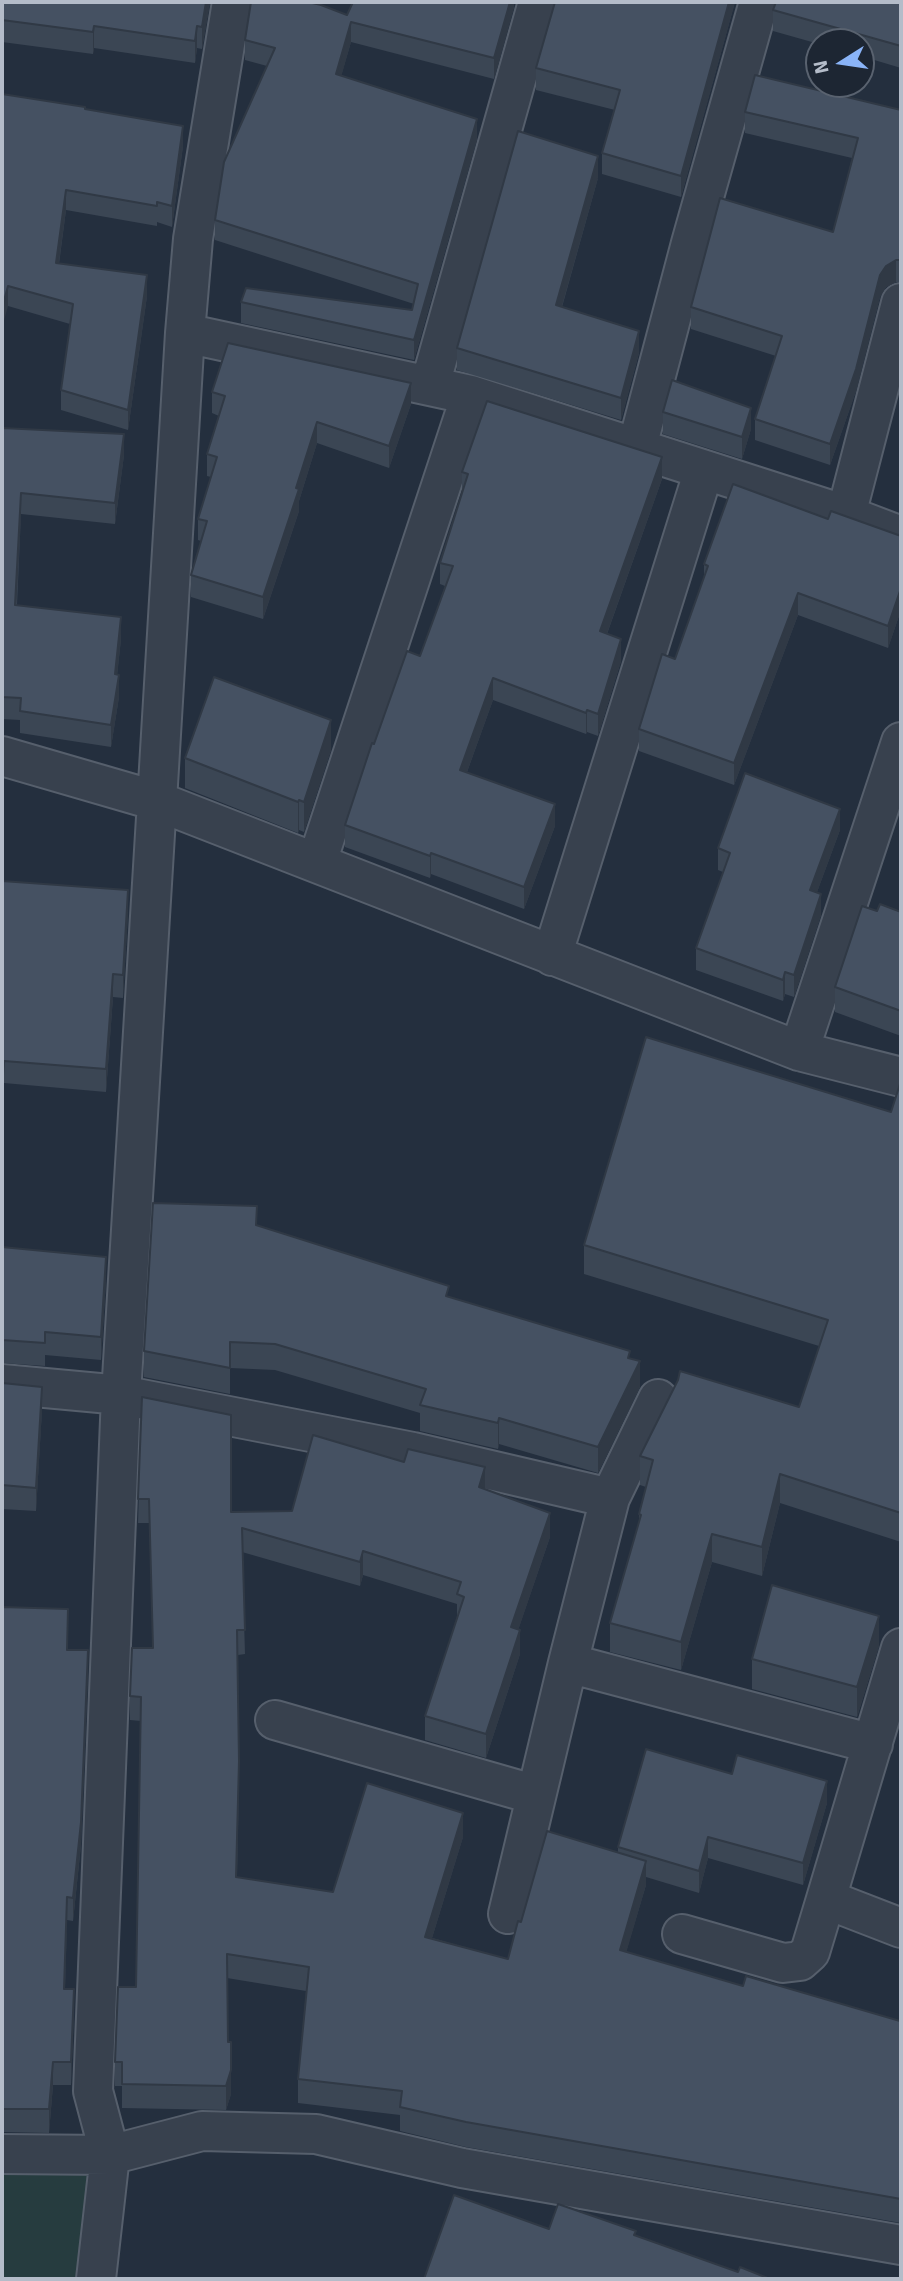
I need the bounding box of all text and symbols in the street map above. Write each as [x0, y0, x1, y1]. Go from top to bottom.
north arrow [805, 28, 875, 98]
text: N [808, 58, 835, 76]

